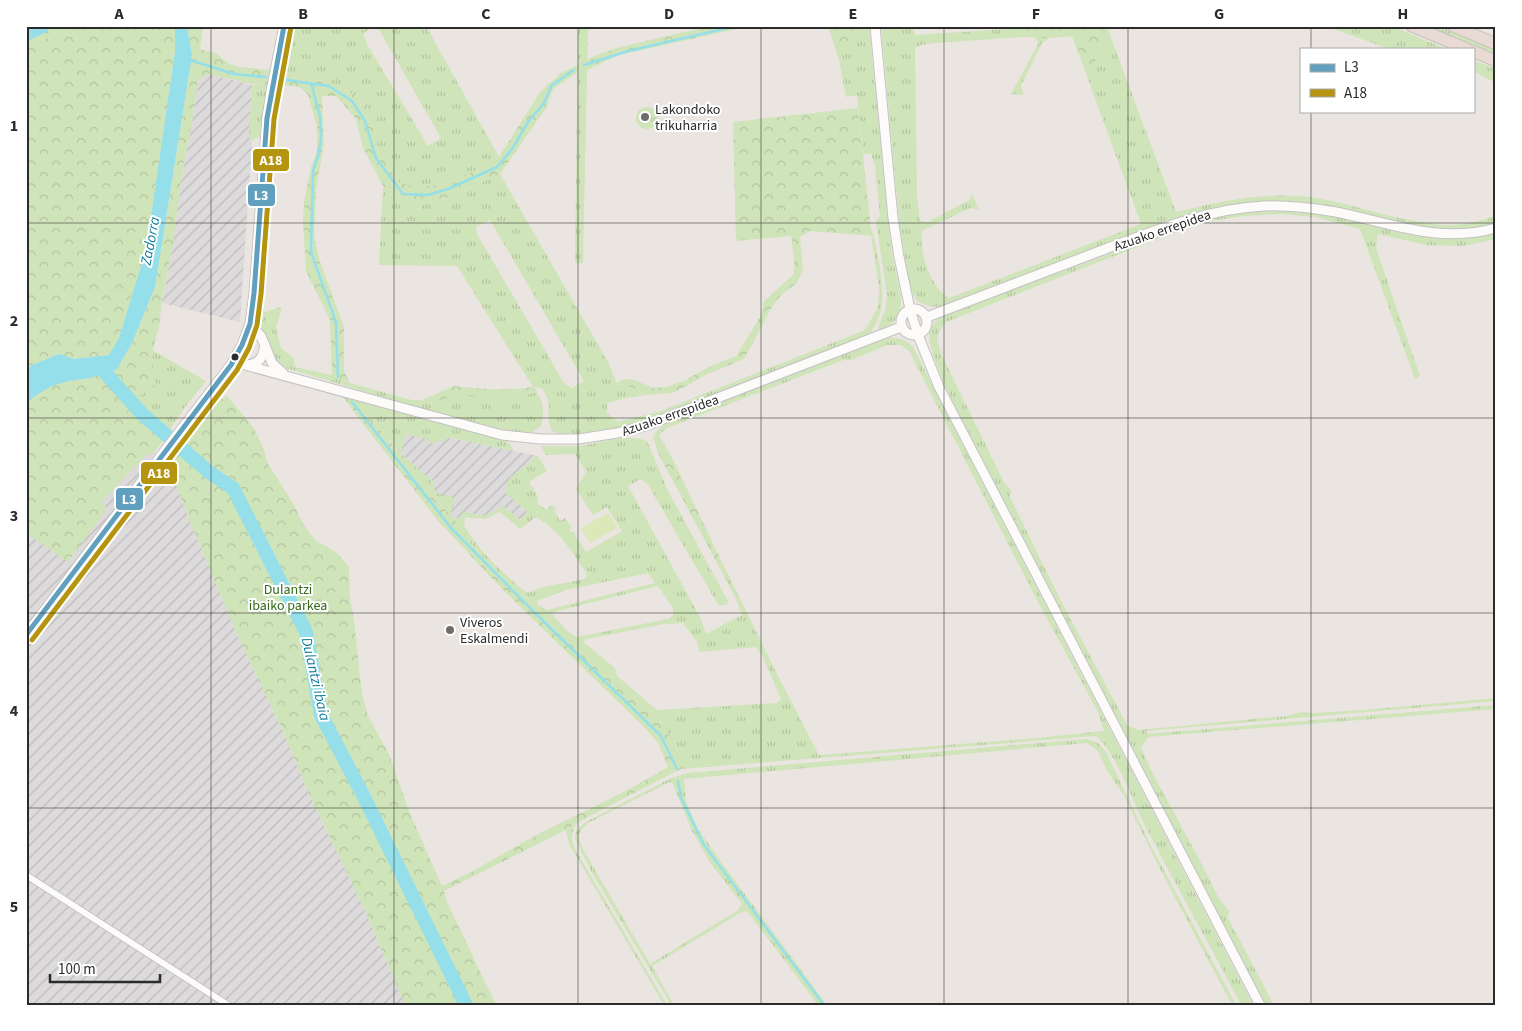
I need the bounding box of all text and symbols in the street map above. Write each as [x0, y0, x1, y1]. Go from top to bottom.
text: A [113, 3, 124, 25]
text: B [298, 3, 308, 25]
text: C [481, 3, 491, 25]
text: D [664, 3, 674, 25]
text: E [849, 3, 857, 25]
text: F [1032, 3, 1040, 25]
text: G [1214, 3, 1224, 25]
text: H [1398, 3, 1408, 25]
legend [1300, 48, 1474, 112]
text: L3 [1344, 57, 1359, 78]
text: A18 [1344, 83, 1367, 104]
place label: Lakondoko trikuharria [655, 100, 720, 136]
marker: Lakondoko trikuharria [639, 111, 651, 123]
text: 1 [10, 115, 18, 137]
line badge: A18 [252, 148, 290, 172]
text: A18 [259, 151, 282, 171]
line badge: L3 [247, 183, 276, 207]
text: L3 [254, 186, 268, 206]
street label: Azuako errepidea [1111, 205, 1214, 257]
water label: Zadorra [135, 215, 165, 268]
text: 2 [10, 310, 18, 332]
unlabelled marker [230, 352, 240, 362]
street label: Azuako errepidea [619, 390, 722, 442]
line badge: A18 [140, 461, 178, 485]
text: A18 [147, 464, 170, 484]
line badge: L3 [115, 487, 144, 511]
text: L3 [122, 490, 136, 510]
text: 3 [10, 505, 18, 527]
park label: Dulantzi ibaiko parkea [249, 580, 327, 616]
place label: Viveros Eskalmendi [460, 613, 528, 649]
marker: Viveros Eskalmendi [444, 624, 456, 636]
water label: Dulantzi ibaia [296, 635, 335, 723]
text: 4 [10, 700, 19, 722]
text: 5 [10, 896, 18, 918]
scale bar [50, 951, 160, 983]
text: 100 m [58, 959, 96, 980]

